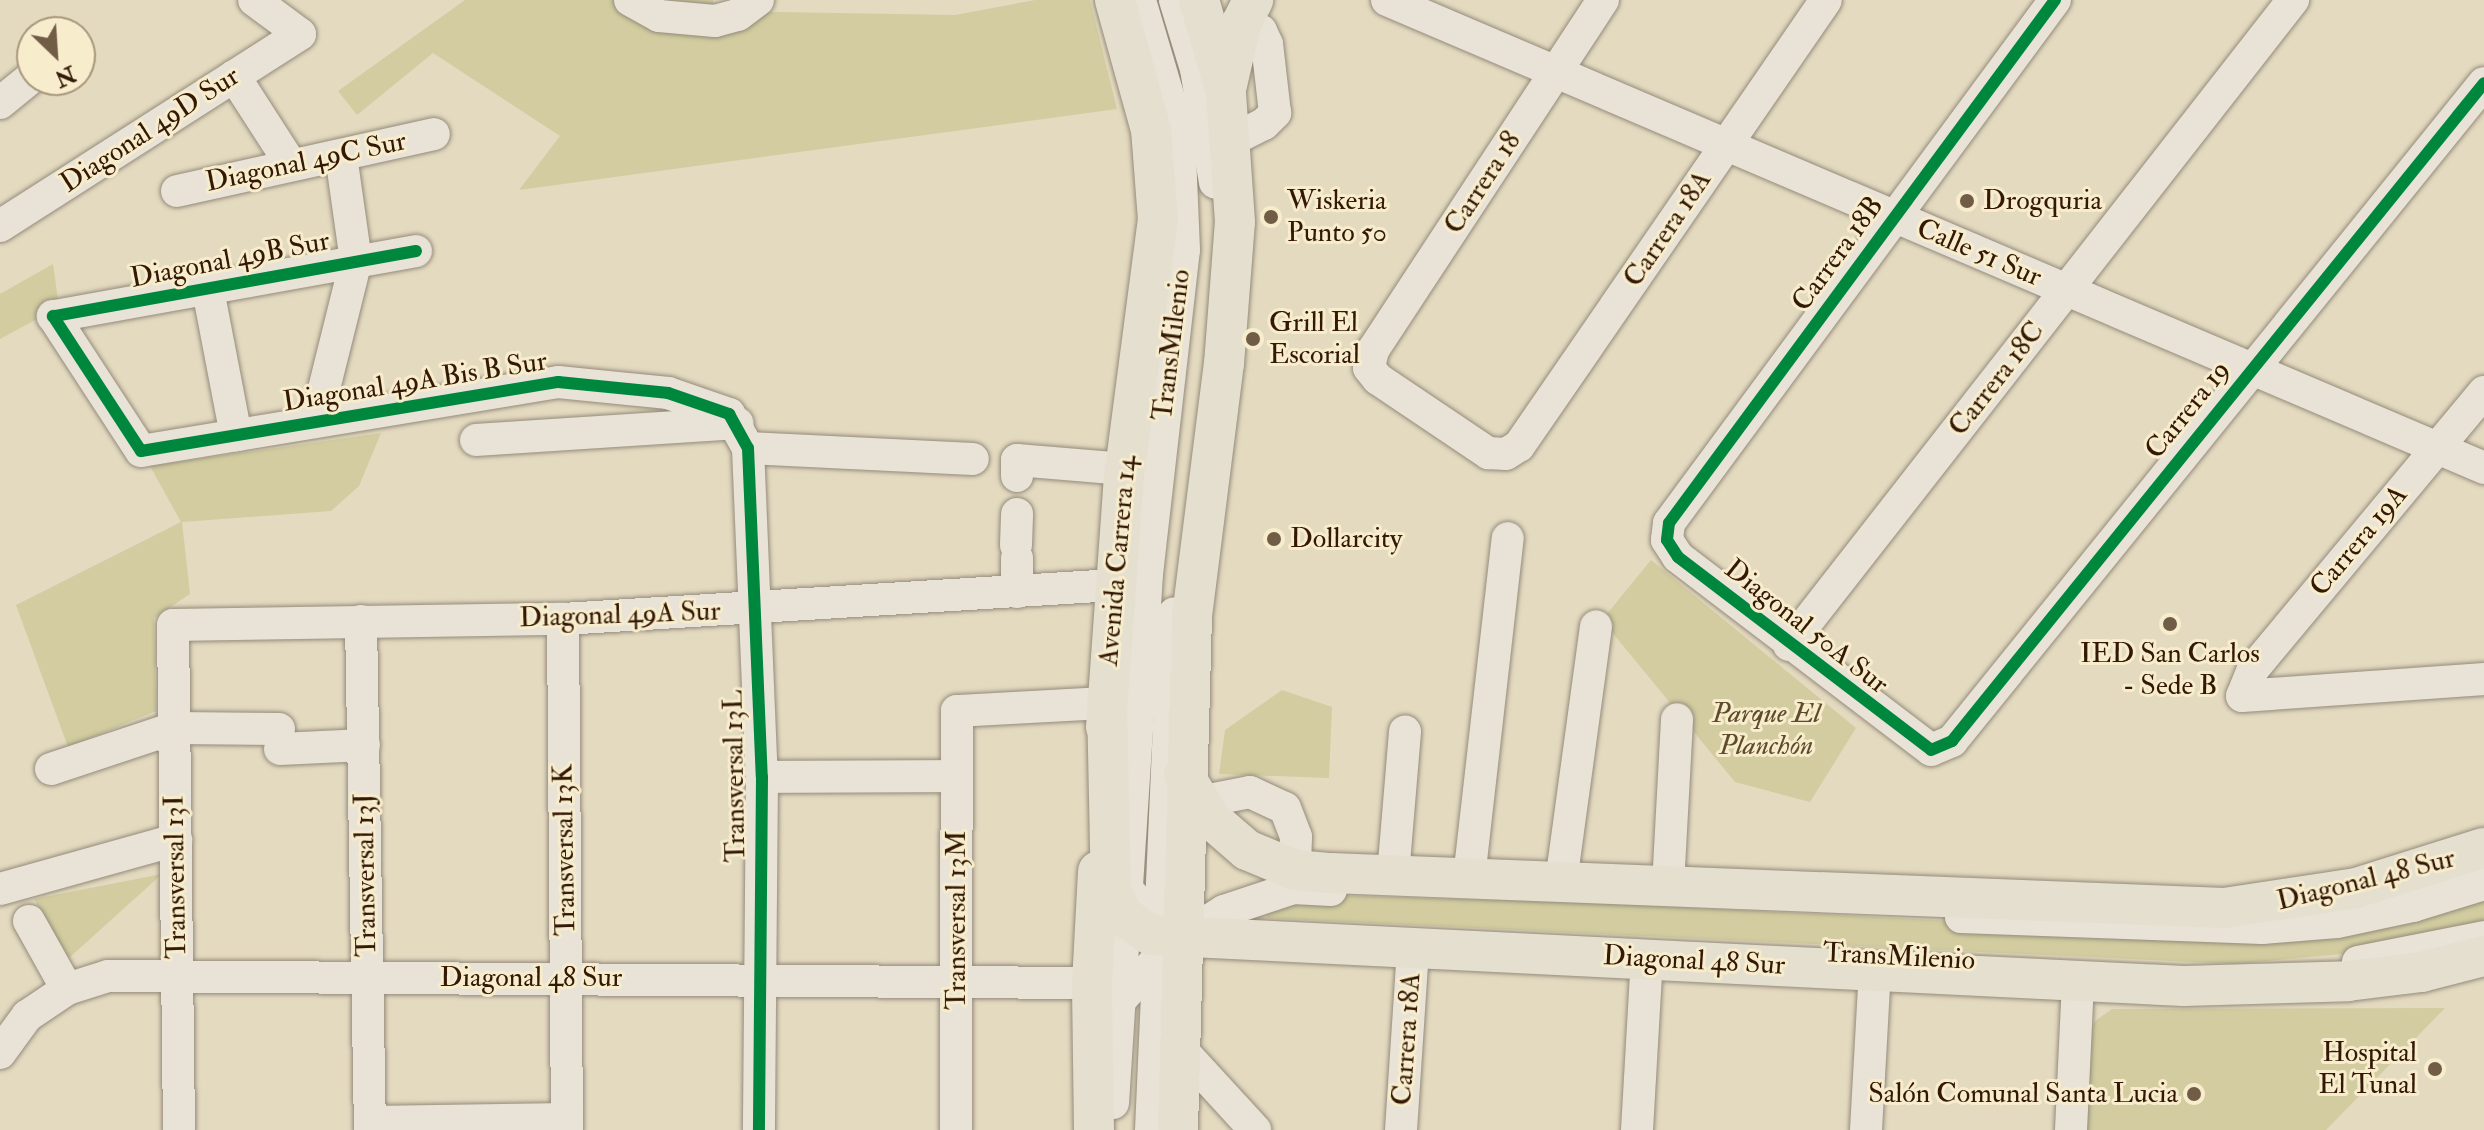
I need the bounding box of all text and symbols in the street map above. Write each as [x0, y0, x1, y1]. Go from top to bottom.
north arrow [16, 16, 96, 96]
text: N [50, 59, 80, 93]
street label: Diagonal 49D Sur [54, 60, 246, 200]
street label: Diagonal 49C Sur [203, 124, 409, 200]
street label: Carrera 18 [1437, 125, 1529, 241]
street label: Carrera 18A [1617, 164, 1719, 294]
place label: Wiskeria Punto 50 [1287, 184, 1387, 250]
place label: Drogquria [1983, 184, 2102, 218]
street label: Carrera 18B [1785, 190, 1891, 318]
marker: Drogquria [1958, 192, 1976, 210]
marker: Wiskeria Punto 50 [1262, 208, 1280, 226]
street label: Calle 51 Sur [1912, 212, 2046, 294]
street label: Diagonal 49B Sur [128, 224, 332, 296]
street label: TransMilenio [1146, 267, 1198, 423]
place label: Grill El Escorial [1269, 306, 1360, 372]
street label: Carrera 18C [1942, 315, 2052, 443]
marker: Grill El Escorial [1244, 330, 1262, 348]
street label: Diagonal 49A Bis B Sur [281, 345, 549, 419]
street label: Carrera 19 [2138, 354, 2238, 466]
street label: Avenida Carrera 14 [1092, 454, 1144, 668]
street label: Carrera 19A [2303, 479, 2415, 603]
place label: Dollarcity [1290, 522, 1402, 556]
marker: Dollarcity [1265, 530, 1283, 548]
street label: Diagonal 50A Sur [1717, 553, 1895, 701]
street label: Diagonal 49A Sur [519, 595, 721, 635]
marker: IED San Carlos - Sede B [2161, 615, 2179, 633]
place label: IED San Carlos - Sede B [2080, 637, 2260, 703]
street label: Transversal 13L [717, 689, 753, 863]
park label: Parque El Planchón [1712, 697, 1820, 763]
street label: Transversal 13K [547, 764, 583, 936]
street label: Transversal 13J [348, 793, 384, 957]
street label: Transversal 13I [158, 795, 194, 959]
street label: Transversal 13M [940, 830, 974, 1010]
street label: Diagonal 48 Sur [2273, 842, 2459, 918]
street label: TransMilenio [1822, 936, 1976, 978]
street label: Diagonal 48 Sur [1602, 939, 1786, 983]
street label: Diagonal 48 Sur [440, 961, 622, 995]
street label: Carrera 18A [1386, 971, 1428, 1107]
place label: Hospital El Tunal [2318, 1036, 2417, 1102]
marker: Hospital El Tunal [2424, 1058, 2446, 1080]
place label: Salón Comunal Santa Lucia [1868, 1077, 2178, 1111]
marker: Salón Comunal Santa Lucia [2185, 1085, 2203, 1103]

